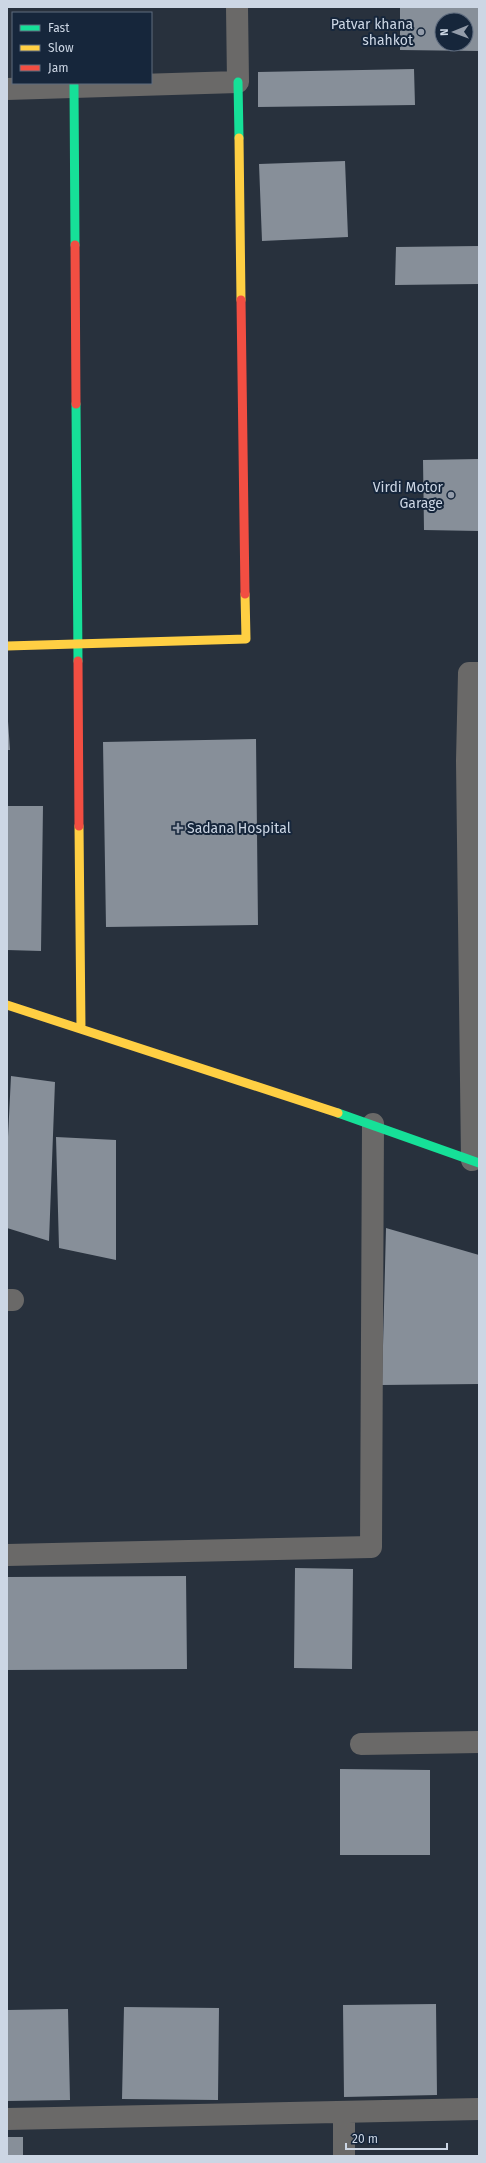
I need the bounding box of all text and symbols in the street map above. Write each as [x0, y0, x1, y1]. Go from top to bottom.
legend [12, 12, 152, 84]
north arrow [434, 12, 474, 52]
place label: Patvar khana shahkot [331, 16, 414, 49]
text: Fast [48, 21, 70, 35]
marker: Patvar khana shahkot [416, 27, 426, 37]
text: N [438, 28, 451, 36]
text: Slow [48, 41, 74, 55]
text: Jam [48, 61, 68, 75]
place label: Virdi Motor Garage [373, 479, 444, 512]
marker: Virdi Motor Garage [446, 490, 456, 500]
place label: Sadana Hospital [187, 820, 291, 837]
marker: Sadana Hospital [172, 822, 184, 834]
scale bar [346, 2125, 447, 2151]
text: 20 m [352, 2132, 378, 2146]

